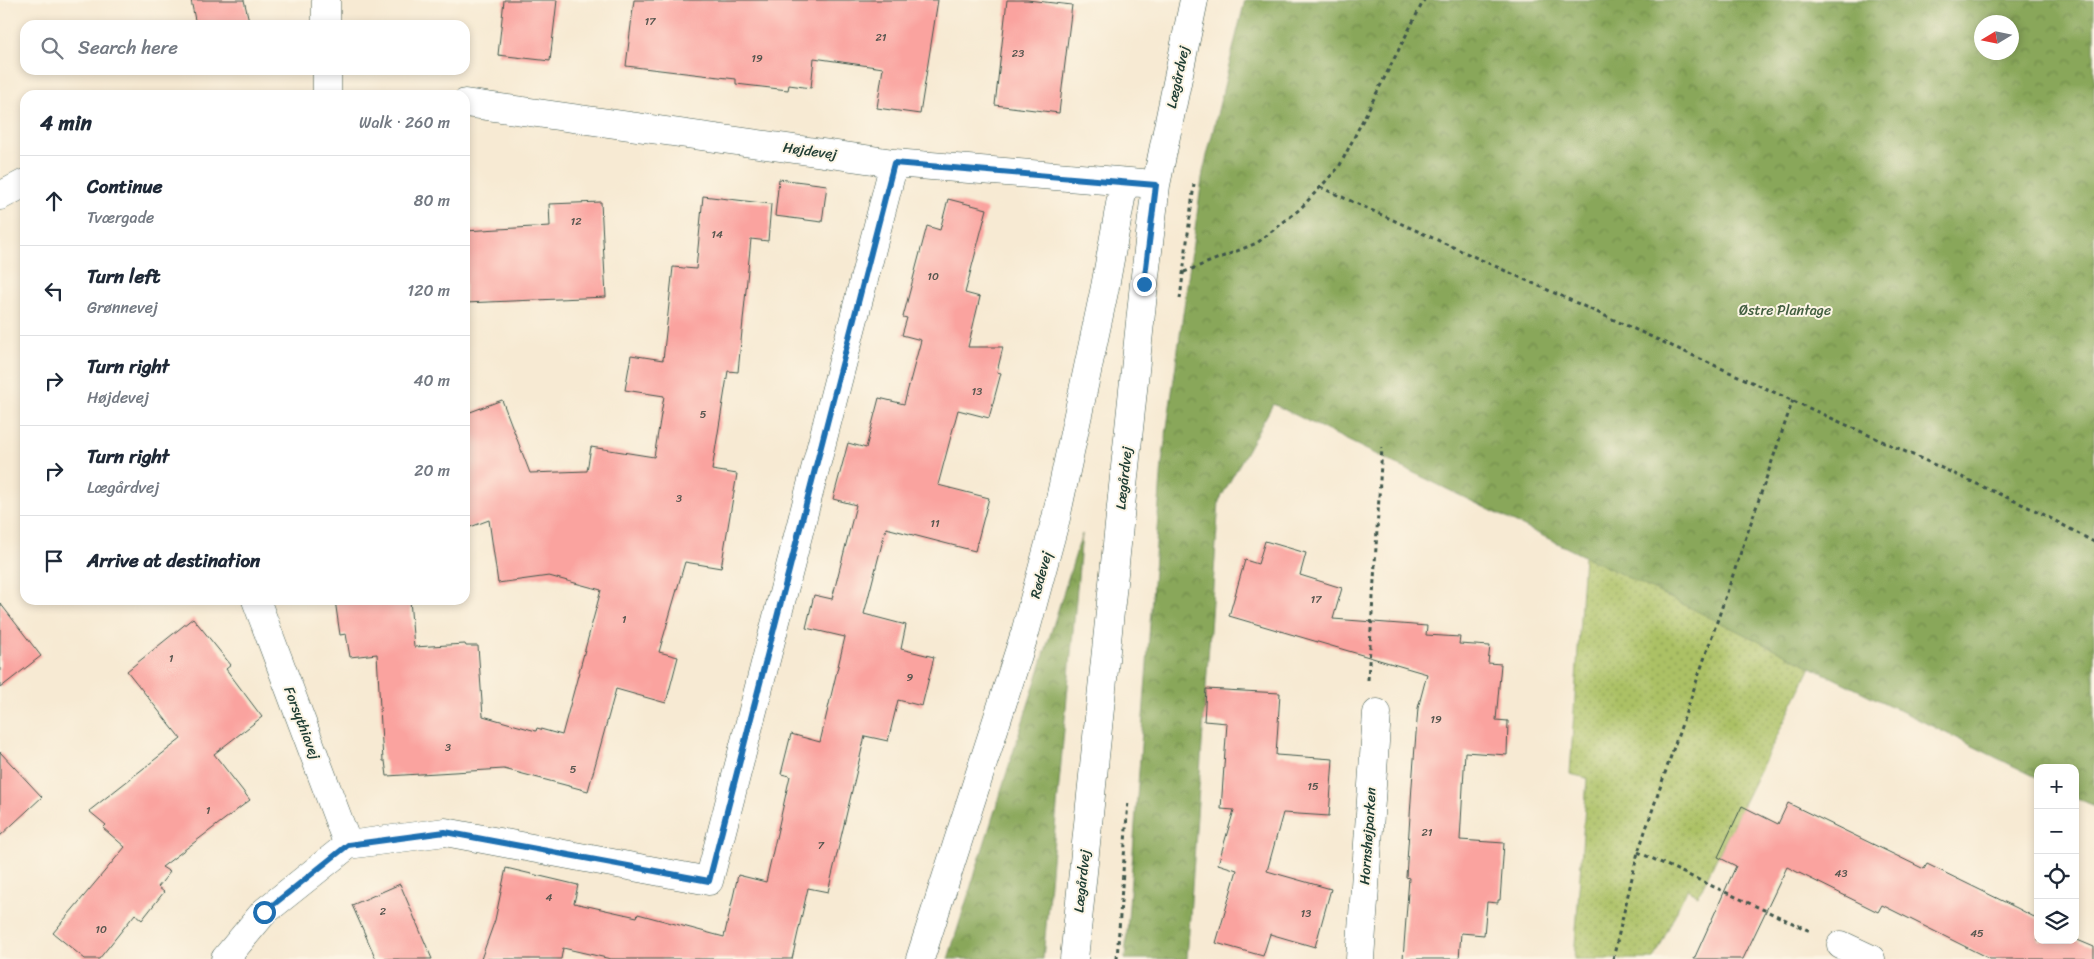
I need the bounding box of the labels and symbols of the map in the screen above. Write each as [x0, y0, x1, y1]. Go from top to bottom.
house number: 17 [645, 12, 656, 31]
north arrow [1974, 15, 2019, 60]
house number: 21 [875, 28, 887, 47]
street label: Lægårdvej [1159, 43, 1197, 111]
house number: 23 [1012, 44, 1024, 63]
house number: 19 [751, 49, 763, 68]
street label: Højdevej [781, 135, 839, 167]
house number: 12 [570, 212, 582, 231]
house number: 14 [711, 225, 723, 244]
house number: 10 [927, 267, 939, 286]
route end [1133, 273, 1156, 296]
park label: Østre Plantage [1739, 298, 1831, 323]
house number: 13 [972, 382, 982, 401]
house number: 5 [700, 405, 707, 424]
street label: Lægårdvej [1108, 445, 1140, 511]
house number: 3 [676, 489, 682, 508]
house number: 11 [930, 514, 940, 533]
street label: Rødevej [1023, 548, 1060, 601]
house number: 17 [1311, 590, 1322, 609]
house number: 1 [622, 610, 627, 629]
house number: 1 [169, 649, 174, 668]
house number: 9 [907, 668, 914, 687]
street label: Forsythiavej [277, 683, 328, 764]
house number: 19 [1430, 710, 1442, 729]
house number: 3 [445, 738, 451, 757]
house number: 5 [570, 760, 577, 779]
house number: 15 [1307, 777, 1319, 796]
street label: Hornshøjparken [1352, 786, 1384, 885]
house number: 1 [206, 801, 211, 820]
house number: 21 [1421, 823, 1433, 842]
house number: 7 [818, 836, 825, 855]
street label: Lægårdvej [1066, 848, 1098, 914]
house number: 43 [1835, 864, 1847, 883]
house number: 4 [546, 888, 553, 907]
route start [253, 901, 276, 924]
house number: 2 [380, 902, 387, 921]
house number: 13 [1301, 904, 1311, 923]
house number: 10 [95, 920, 107, 939]
house number: 45 [1970, 924, 1984, 943]

